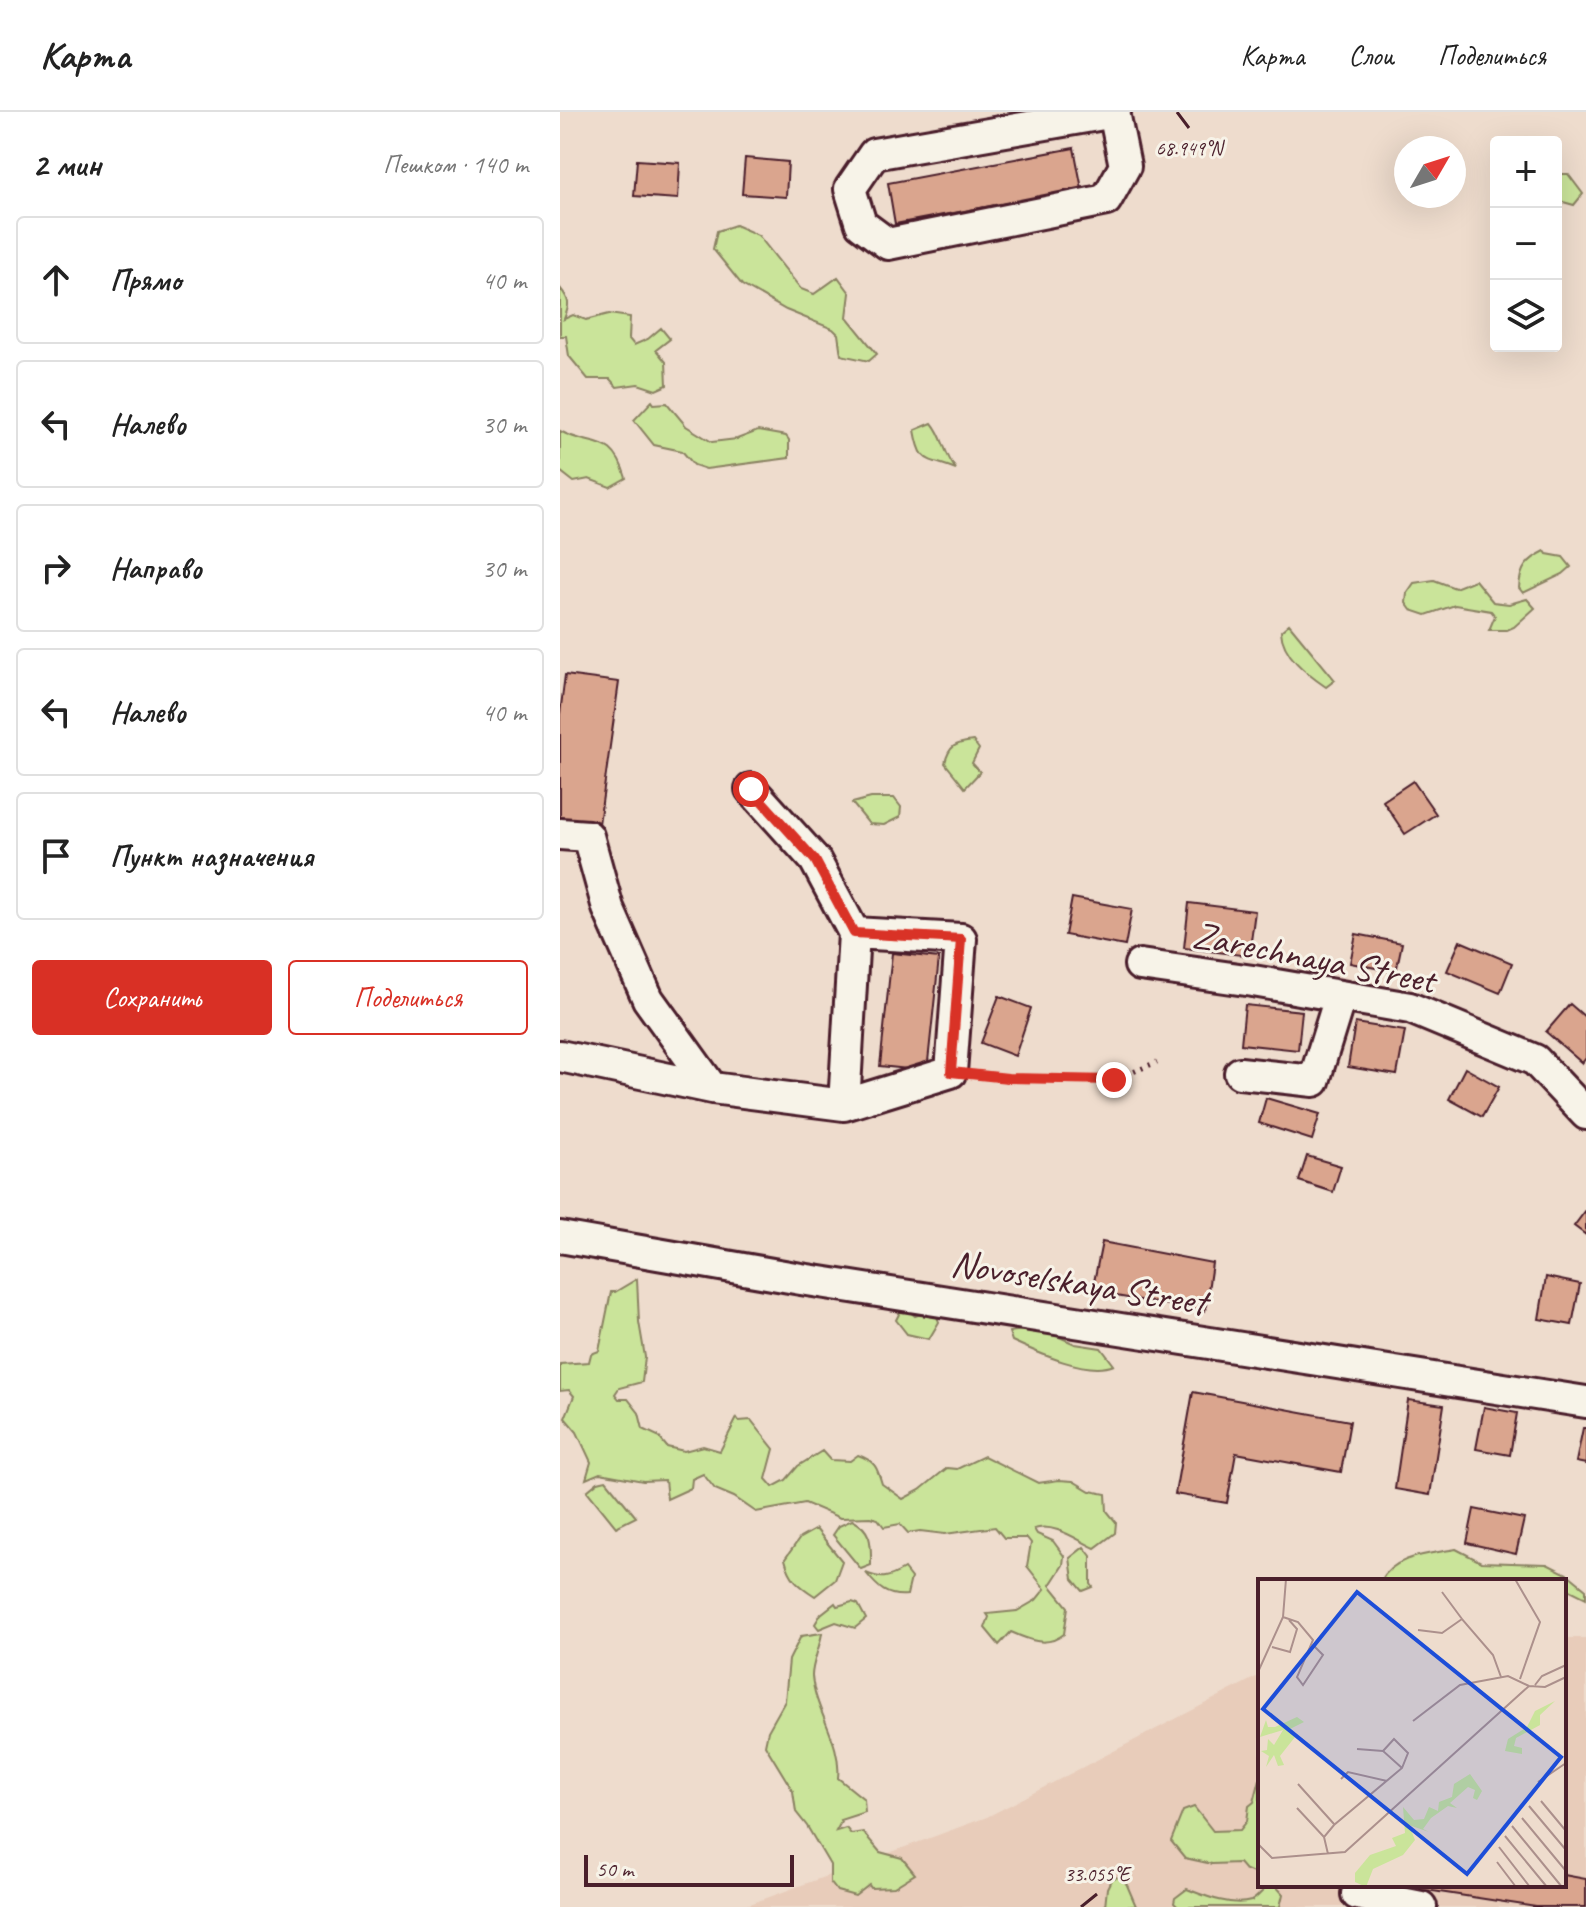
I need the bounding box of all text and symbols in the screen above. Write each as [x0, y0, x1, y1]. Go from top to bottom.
text: Карта [40, 32, 130, 79]
text: Карта [1241, 38, 1305, 73]
text: Слои [1349, 38, 1394, 73]
text: Поделиться [1438, 38, 1546, 73]
text: 68.949°N [1156, 136, 1225, 161]
north arrow [1394, 136, 1466, 208]
map controls [1490, 136, 1562, 352]
button: + [1490, 136, 1562, 208]
text: 2 мин [32, 143, 101, 186]
text: Пешком · 140 m [383, 148, 528, 181]
button: − [1490, 208, 1562, 280]
icon: ahead [34, 258, 78, 302]
text: Прямо [110, 261, 181, 299]
text: 40 m [482, 264, 526, 297]
button: layers [1490, 280, 1562, 352]
icon: left [34, 402, 78, 446]
text: Налево [110, 405, 186, 443]
text: 30 m [482, 408, 526, 441]
icon: right [34, 546, 78, 590]
text: Направо [110, 549, 202, 587]
text: 30 m [482, 552, 526, 585]
icon: left [34, 690, 78, 734]
text: Налево [110, 693, 186, 731]
text: 40 m [482, 696, 526, 729]
route start [733, 771, 769, 807]
icon: arrive [34, 834, 78, 878]
text: Пункт назначения [110, 837, 313, 875]
street label: Zarechnaya Street [1189, 911, 1442, 1005]
button: Сохранить [32, 960, 272, 1035]
button: Поделиться [288, 960, 528, 1035]
route end [1096, 1062, 1132, 1098]
street label: Novoselskaya Street [948, 1239, 1215, 1327]
inset map [1258, 1579, 1566, 1887]
scale bar [584, 1851, 794, 1887]
text: 50 m [596, 1855, 633, 1883]
text: 33.055°E [1064, 1862, 1132, 1887]

